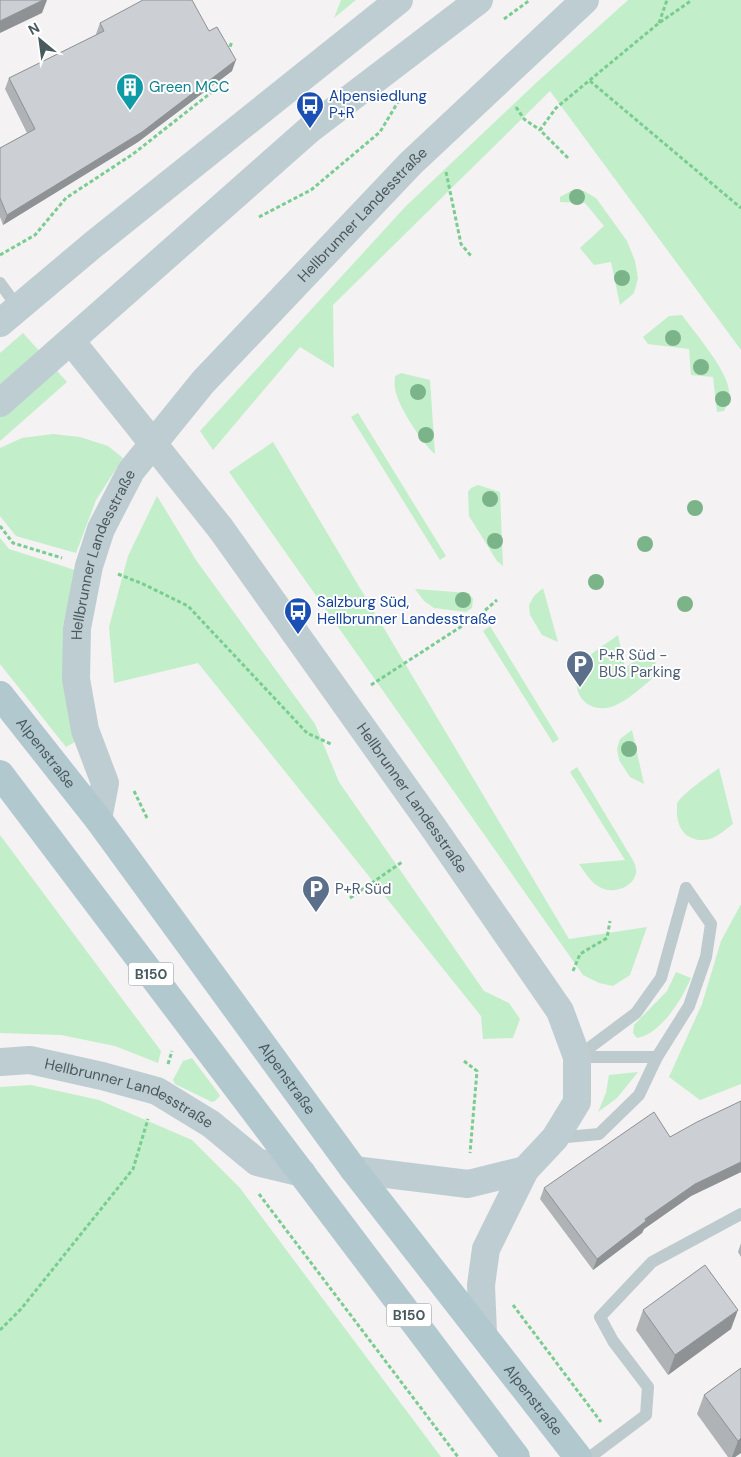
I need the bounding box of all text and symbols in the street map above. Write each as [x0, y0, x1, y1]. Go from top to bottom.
north arrow [15, 15, 65, 65]
text: N [25, 18, 43, 39]
building icon: Green MCC [115, 72, 145, 111]
place label: Green MCC [149, 77, 230, 97]
place label: Alpensiedlung P+R [329, 86, 427, 123]
bus stop icon: Alpensiedlung P+R [295, 90, 325, 129]
street label: Hellbrunner Landesstraße [293, 143, 432, 286]
street label: Hellbrunner Landesstraße [67, 466, 140, 640]
place label: Salzburg Süd, Hellbrunner Landesstraße [317, 592, 496, 629]
bus stop icon: Salzburg Süd, Hellbrunner Landesstraße [283, 596, 313, 635]
place label: P+R Süd - BUS Parking [599, 645, 681, 682]
parking icon: P+R Süd - BUS Parking [565, 649, 595, 688]
street label: Alpenstraße [12, 714, 80, 793]
street label: Hellbrunner Landesstraße [352, 719, 472, 877]
parking icon: P+R Süd [301, 874, 331, 913]
place label: P+R Süd [335, 879, 391, 899]
road number: B150 [128, 962, 174, 986]
street label: Alpenstraße [254, 1038, 320, 1119]
street label: Hellbrunner Landesstraße [43, 1054, 217, 1133]
road number: B150 [386, 1304, 432, 1326]
street label: Alpenstraße [499, 1360, 567, 1439]

